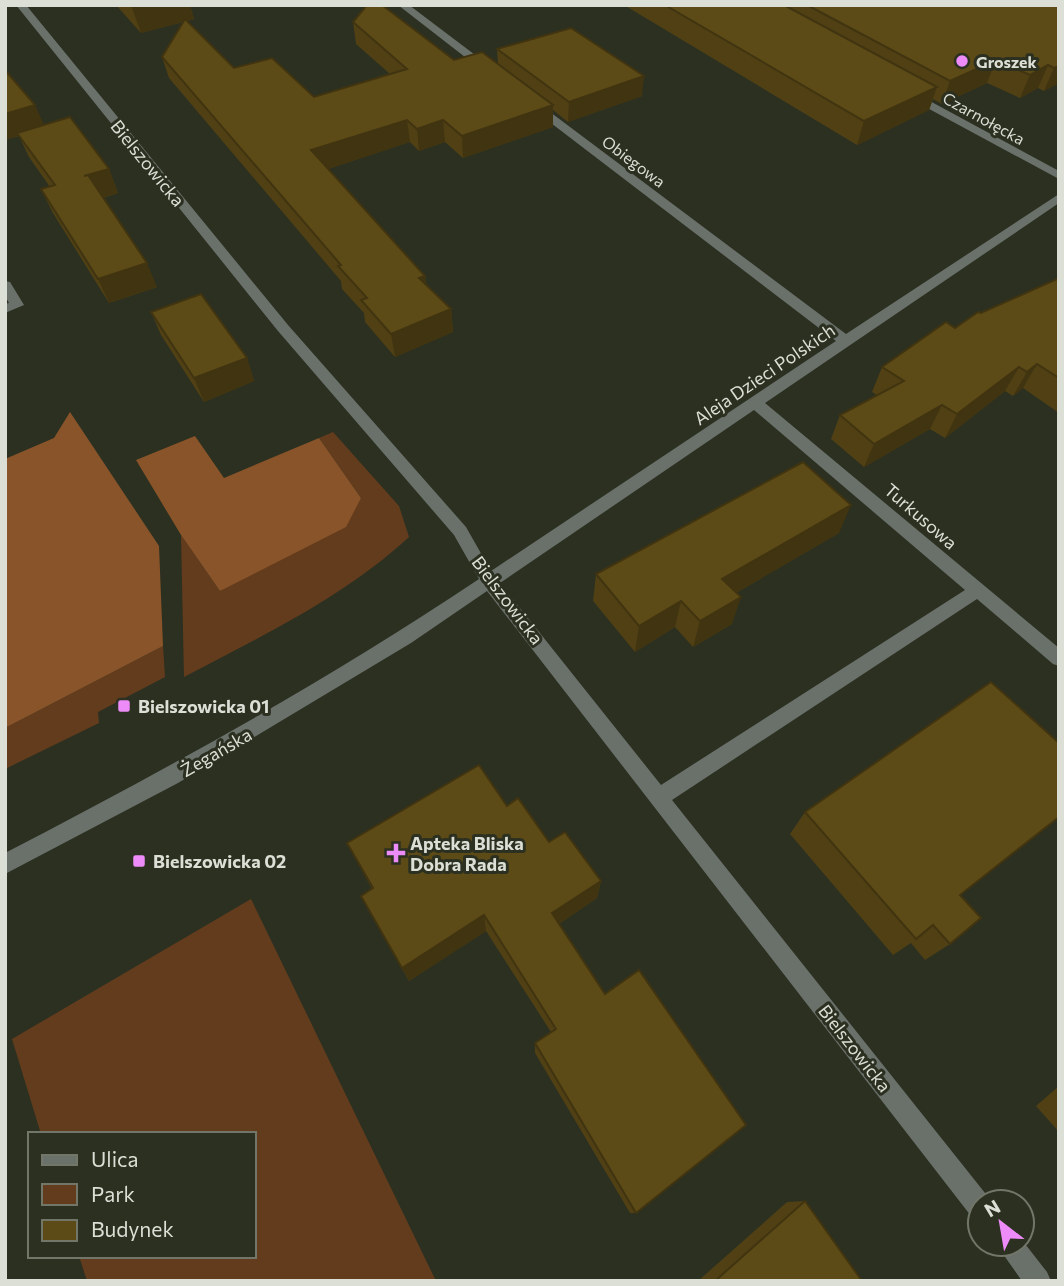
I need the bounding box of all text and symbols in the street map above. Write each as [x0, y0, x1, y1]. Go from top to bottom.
place label: Groszek [976, 52, 1038, 71]
marker: Groszek [954, 53, 970, 69]
street label: Czarnołęcka [940, 88, 1028, 148]
street label: Bielszowicka [106, 115, 190, 211]
street label: Obiegowa [599, 131, 669, 191]
street label: Aleja Dzieci Polskich [689, 319, 839, 429]
street label: Turkusowa [880, 478, 962, 554]
street label: Bielszowicka [468, 551, 548, 649]
place label: Bielszowicka 01 [138, 695, 269, 717]
marker: Bielszowicka 01 [116, 698, 132, 714]
street label: Żegańska [177, 723, 255, 781]
place label: Apteka Bliska Dobra Rada [410, 832, 524, 875]
marker: Apteka Bliska Dobra Rada [388, 845, 404, 861]
place label: Bielszowicka 02 [153, 850, 286, 872]
marker: Bielszowicka 02 [131, 853, 147, 869]
street label: Bielszowicka [814, 1000, 896, 1096]
legend [28, 1132, 256, 1258]
text: Ulica [91, 1146, 138, 1171]
text: Park [91, 1181, 135, 1206]
north arrow [966, 1188, 1036, 1258]
text: N [980, 1194, 1004, 1222]
text: Budynek [91, 1216, 174, 1241]

